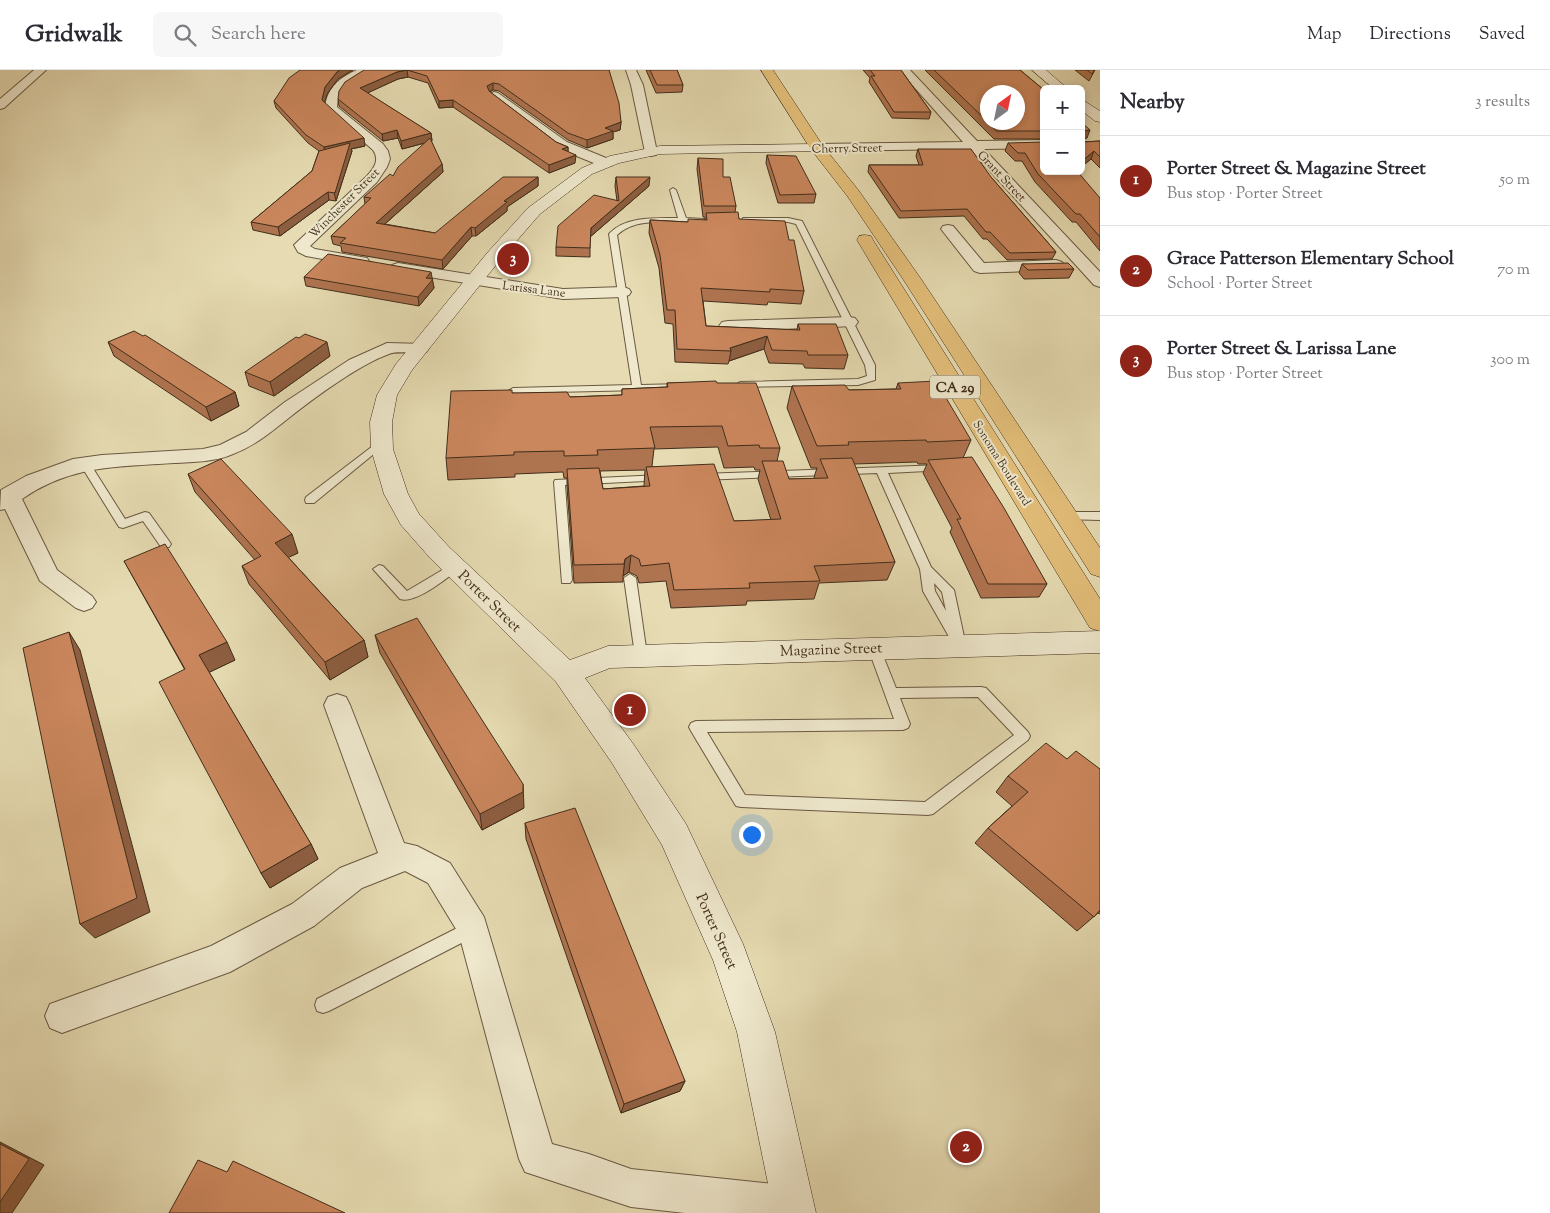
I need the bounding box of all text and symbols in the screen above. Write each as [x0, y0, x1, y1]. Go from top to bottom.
search box [153, 12, 503, 57]
text: Gridwalk [25, 18, 123, 52]
icon: search [171, 21, 199, 49]
text: Search here [211, 21, 306, 48]
text: Map [1307, 22, 1342, 48]
text: Directions [1370, 22, 1451, 48]
text: Saved [1479, 22, 1525, 48]
north arrow [980, 85, 1025, 130]
map controls [1040, 85, 1085, 175]
button: + [1040, 85, 1085, 130]
text: Nearby [1120, 88, 1185, 118]
text: 3 results [1475, 91, 1530, 114]
button: − [1040, 130, 1085, 175]
street label: Cherry Street [812, 139, 883, 159]
street label: Grant Street [973, 147, 1030, 206]
text: Porter Street & Magazine Street [1167, 156, 1426, 183]
street label: Winchester Street [305, 164, 384, 243]
text: 1 [1133, 169, 1139, 192]
text: 50 m [1499, 169, 1530, 192]
text: Bus stop · Porter Street [1167, 183, 1323, 206]
pin: 3 [497, 240, 529, 278]
text: Grace Patterson Elementary School [1167, 246, 1454, 273]
text: 2 [1132, 259, 1140, 282]
text: 70 m [1497, 259, 1530, 282]
text: School · Porter Street [1167, 273, 1312, 296]
street label: Larissa Lane [501, 277, 567, 303]
text: Porter Street & Larissa Lane [1167, 336, 1396, 363]
text: 3 [1133, 349, 1139, 372]
text: 300 m [1490, 349, 1530, 372]
text: Bus stop · Porter Street [1167, 363, 1323, 386]
road number: CA 29 [930, 376, 980, 398]
street label: Sonoma Boulevard [968, 417, 1035, 510]
street label: Porter Street [452, 566, 526, 638]
street label: Magazine Street [780, 638, 883, 663]
pin: 1 [614, 691, 646, 729]
your location [739, 822, 765, 848]
street label: Porter Street [689, 890, 742, 973]
pin: 2 [950, 1128, 982, 1166]

